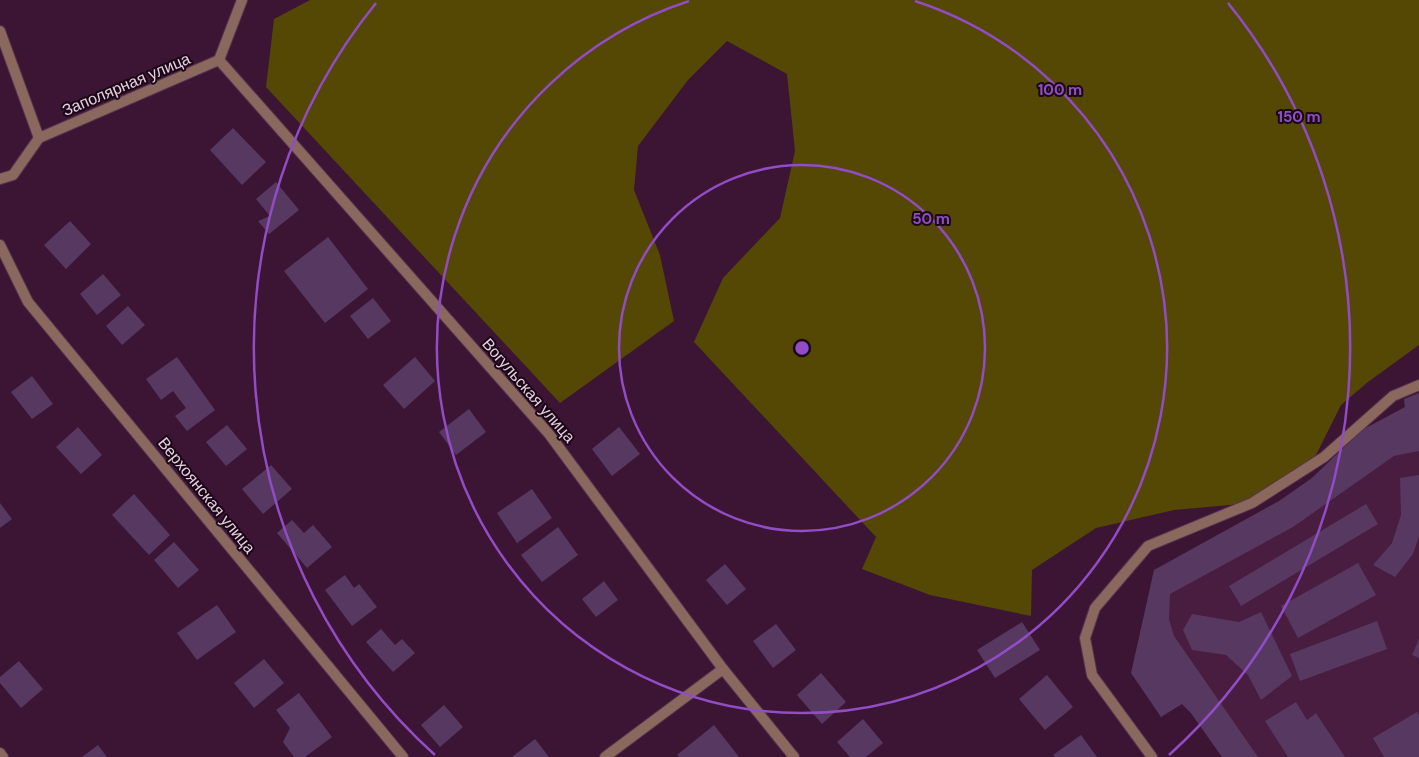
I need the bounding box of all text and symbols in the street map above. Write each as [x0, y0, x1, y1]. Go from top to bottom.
street label: Заполярная улица [59, 48, 194, 121]
text: 100 m [1038, 80, 1082, 100]
text: 150 m [1278, 107, 1321, 127]
text: 50 m [912, 209, 950, 229]
street label: Вогульская улица [477, 334, 580, 447]
centre of rings [793, 339, 811, 357]
street label: Верхоянская улица [153, 433, 260, 558]

